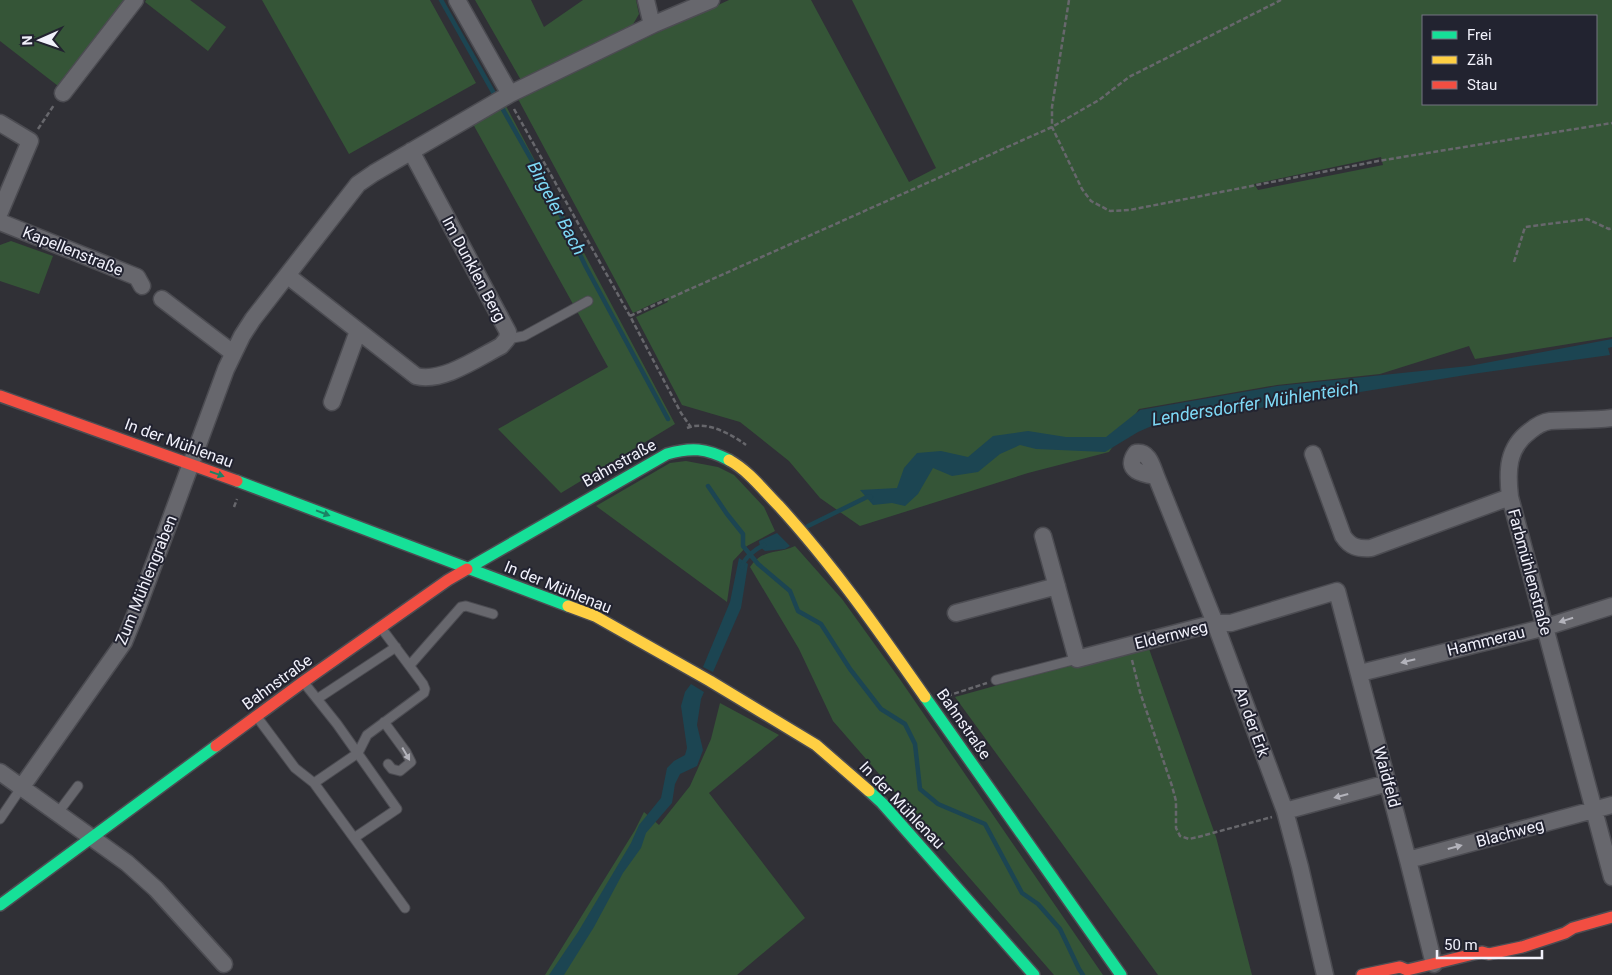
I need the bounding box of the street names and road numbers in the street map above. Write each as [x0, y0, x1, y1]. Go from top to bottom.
street label: Im Dunklen Berg [438, 213, 510, 325]
street label: Kapellenstraße [20, 222, 126, 280]
street label: In der Mühlenau [122, 415, 236, 471]
street label: Bahnstraße [579, 435, 659, 491]
street label: Farbmühlenstraße [1504, 507, 1556, 637]
street label: Zum Mühlengraben [111, 512, 181, 648]
street label: In der Mühlenau [501, 557, 615, 617]
street label: Eldernweg [1133, 617, 1209, 653]
street label: Hammerau [1445, 622, 1527, 660]
street label: Bahnstraße [238, 650, 316, 714]
street label: Bahnstraße [933, 685, 995, 763]
street label: An der Erk [1231, 685, 1274, 760]
street label: Waidfeld [1370, 744, 1404, 810]
street label: In der Mühlenau [855, 757, 949, 853]
street label: Blachweg [1474, 815, 1546, 851]

